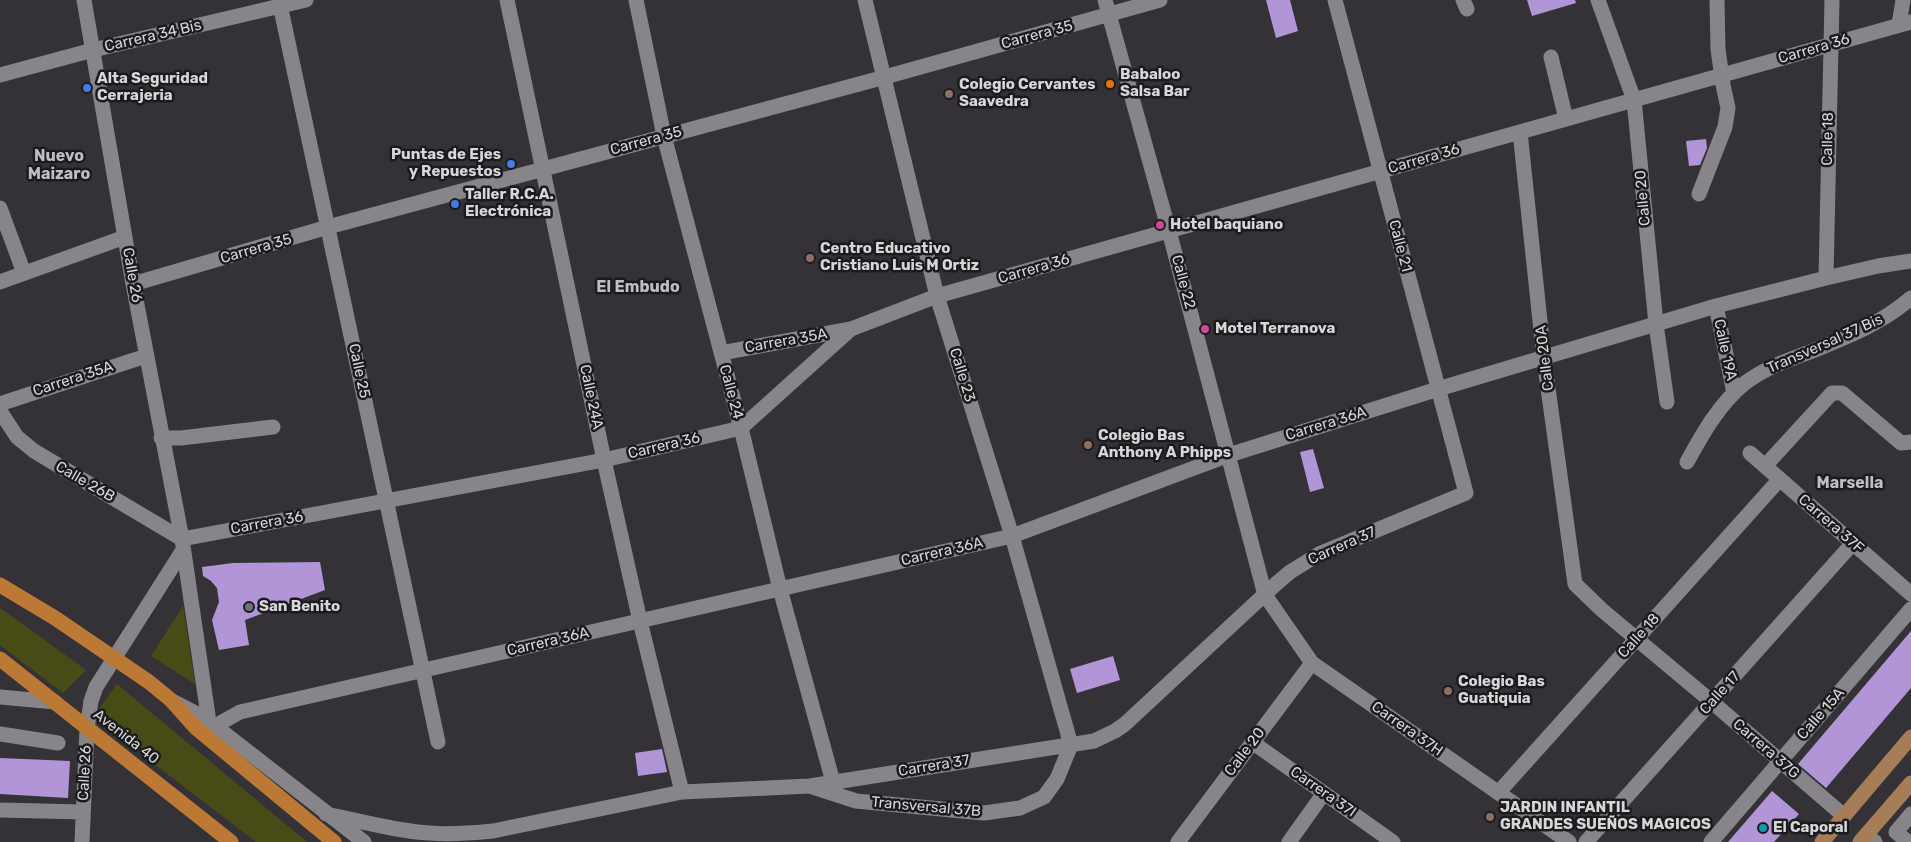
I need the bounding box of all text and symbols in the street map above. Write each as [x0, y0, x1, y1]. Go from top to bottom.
street label: Carrera 34 Bis [103, 16, 203, 56]
street label: Carrera 35 [999, 17, 1075, 53]
street label: Carrera 36 [1776, 30, 1852, 68]
place label: Babaloo Salsa Bar [1120, 66, 1190, 101]
place label: Alta Seguridad Cerrajeria [97, 70, 208, 105]
place label: Colegio Cervantes Saavedra [959, 76, 1096, 111]
marker: Babaloo Salsa Bar [1104, 78, 1116, 90]
marker: Alta Seguridad Cerrajeria [81, 82, 93, 94]
marker: Colegio Cervantes Saavedra [943, 88, 955, 100]
street label: Calle 18 [1819, 112, 1837, 166]
street label: Carrera 35 [608, 123, 684, 159]
street label: Carrera 36 [1386, 140, 1462, 178]
district label: Nuevo Maizaro [28, 146, 90, 184]
place label: Puntas de Ejes y Repuestos [391, 146, 501, 181]
marker: Puntas de Ejes y Repuestos [505, 158, 517, 170]
street label: Calle 20 [1632, 169, 1654, 227]
place label: Taller R.C.A. Electrónica [465, 186, 554, 221]
marker: Taller R.C.A. Electrónica [449, 198, 461, 210]
place label: Hotel baquiano [1170, 216, 1283, 234]
street label: Calle 21 [1384, 218, 1416, 274]
marker: Hotel baquiano [1154, 219, 1166, 231]
street label: Carrera 35 [218, 230, 294, 268]
place label: Centro Educativo Cristiano Luis M Ortiz [820, 240, 979, 275]
street label: Calle 26 [118, 246, 146, 304]
street label: Carrera 36 [996, 250, 1072, 288]
marker: Centro Educativo Cristiano Luis M Ortiz [804, 252, 816, 264]
street label: Calle 22 [1167, 253, 1199, 311]
district label: El Embudo [596, 277, 680, 297]
street label: Transversal 37 Bis [1764, 310, 1886, 378]
street label: Calle 19A [1710, 318, 1740, 382]
place label: Motel Terranova [1215, 320, 1335, 338]
marker: Motel Terranova [1199, 323, 1211, 335]
street label: Calle 20A [1532, 324, 1558, 392]
street label: Carrera 35A [743, 325, 829, 357]
street label: Calle 25 [344, 342, 374, 400]
street label: Calle 23 [945, 346, 979, 404]
street label: Carrera 35A [31, 358, 115, 400]
street label: Calle 24A [575, 363, 607, 431]
street label: Calle 24 [715, 363, 747, 421]
street label: Carrera 36A [1283, 403, 1369, 445]
place label: Colegio Bas Anthony A Phipps [1098, 427, 1231, 462]
street label: Carrera 36 [626, 429, 702, 463]
marker: Colegio Bas Anthony A Phipps [1082, 439, 1094, 451]
street label: Calle 26B [52, 458, 118, 506]
district label: Marsella [1817, 473, 1883, 493]
street label: Carrera 37F [1795, 491, 1867, 557]
street label: Carrera 36 [229, 508, 305, 538]
street label: Carrera 37 [1305, 523, 1379, 569]
street label: Carrera 36A [899, 534, 985, 570]
place label: San Benito [259, 598, 340, 616]
marker: San Benito [243, 601, 255, 613]
street label: Calle 18 [1614, 610, 1664, 662]
street label: Carrera 36A [505, 624, 591, 660]
street label: Calle 17 [1696, 668, 1744, 718]
place label: Colegio Bas Guatiquia [1458, 673, 1545, 708]
street label: Calle 15A [1794, 684, 1848, 744]
marker: Colegio Bas Guatiquia [1442, 685, 1454, 697]
street label: Carrera 37H [1368, 698, 1446, 760]
street label: Avenida 40 [90, 706, 162, 768]
street label: Carrera 37G [1729, 715, 1803, 783]
street label: Calle 20 [1221, 724, 1269, 780]
street label: Calle 26 [75, 745, 95, 801]
street label: Carrera 37 [897, 751, 971, 781]
street label: Carrera 37I [1287, 763, 1359, 821]
street label: Transversal 37B [870, 793, 982, 821]
place label: JARDIN INFANTIL GRANDES SUEÑOS MAGICOS [1500, 799, 1711, 834]
marker: JARDIN INFANTIL GRANDES SUEÑOS MAGICOS [1484, 811, 1496, 823]
place label: El Caporal [1773, 819, 1848, 837]
marker: El Caporal [1757, 822, 1769, 834]

